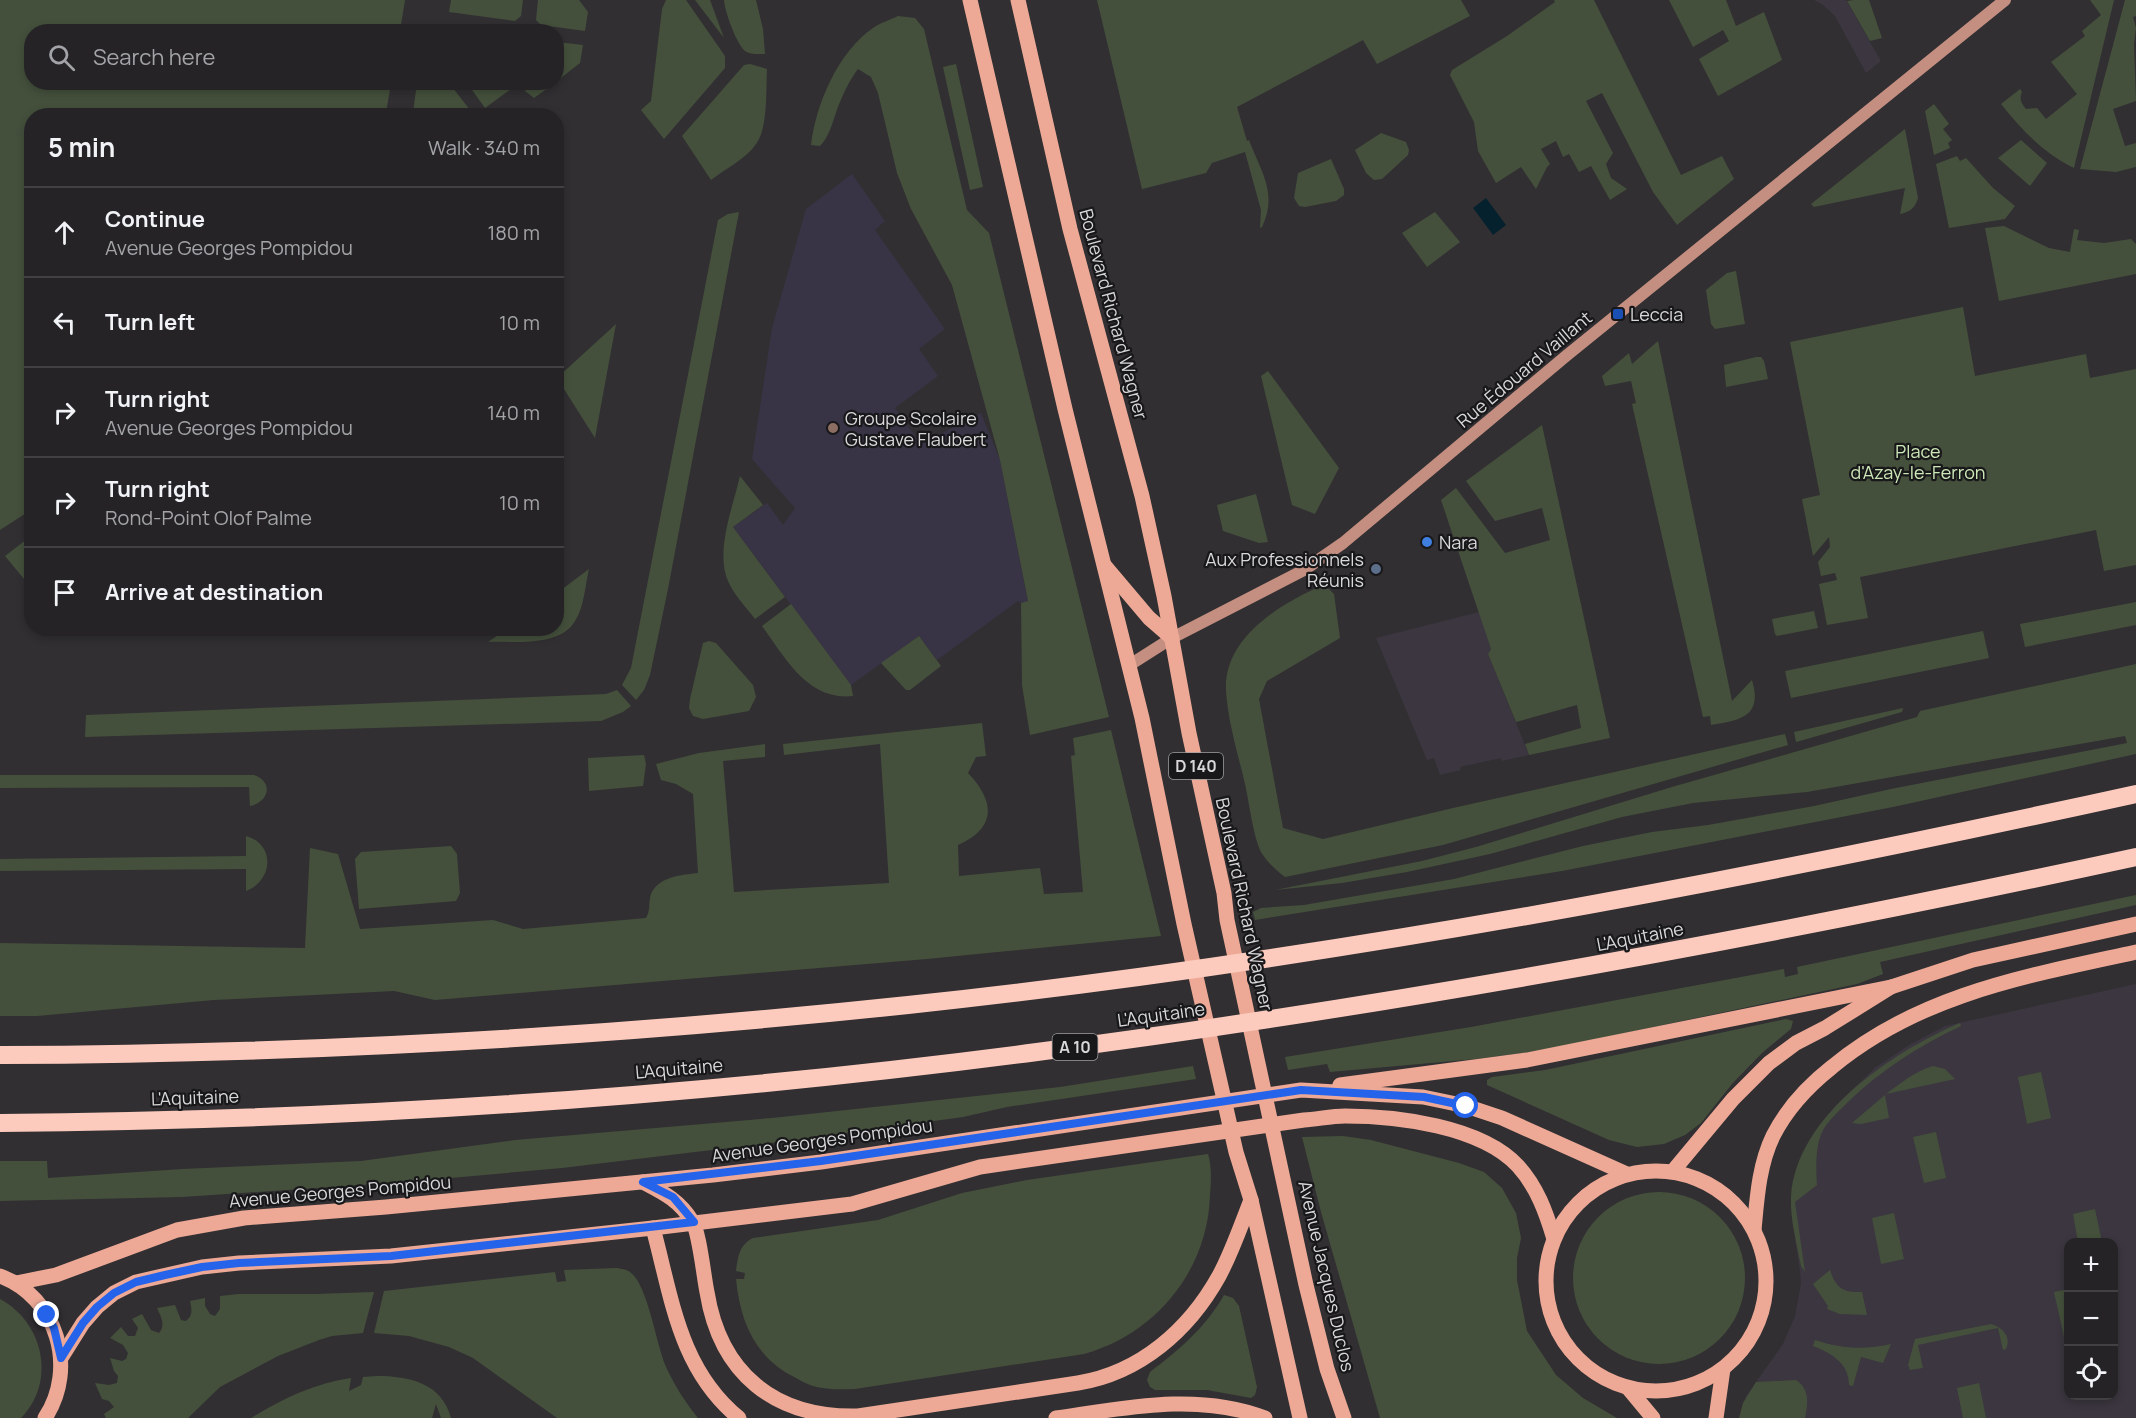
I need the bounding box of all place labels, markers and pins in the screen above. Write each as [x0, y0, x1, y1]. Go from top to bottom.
place label: Leccia [1630, 302, 1683, 326]
marker: Leccia [1611, 307, 1625, 321]
place label: Groupe Scolaire Gustave Flaubert [845, 406, 986, 451]
marker: Groupe Scolaire Gustave Flaubert [826, 421, 840, 435]
place label: Nara [1439, 530, 1477, 554]
marker: Nara [1420, 535, 1434, 549]
place label: Aux Professionnels Réunis [1205, 547, 1364, 592]
marker: Aux Professionnels Réunis [1369, 562, 1383, 576]

